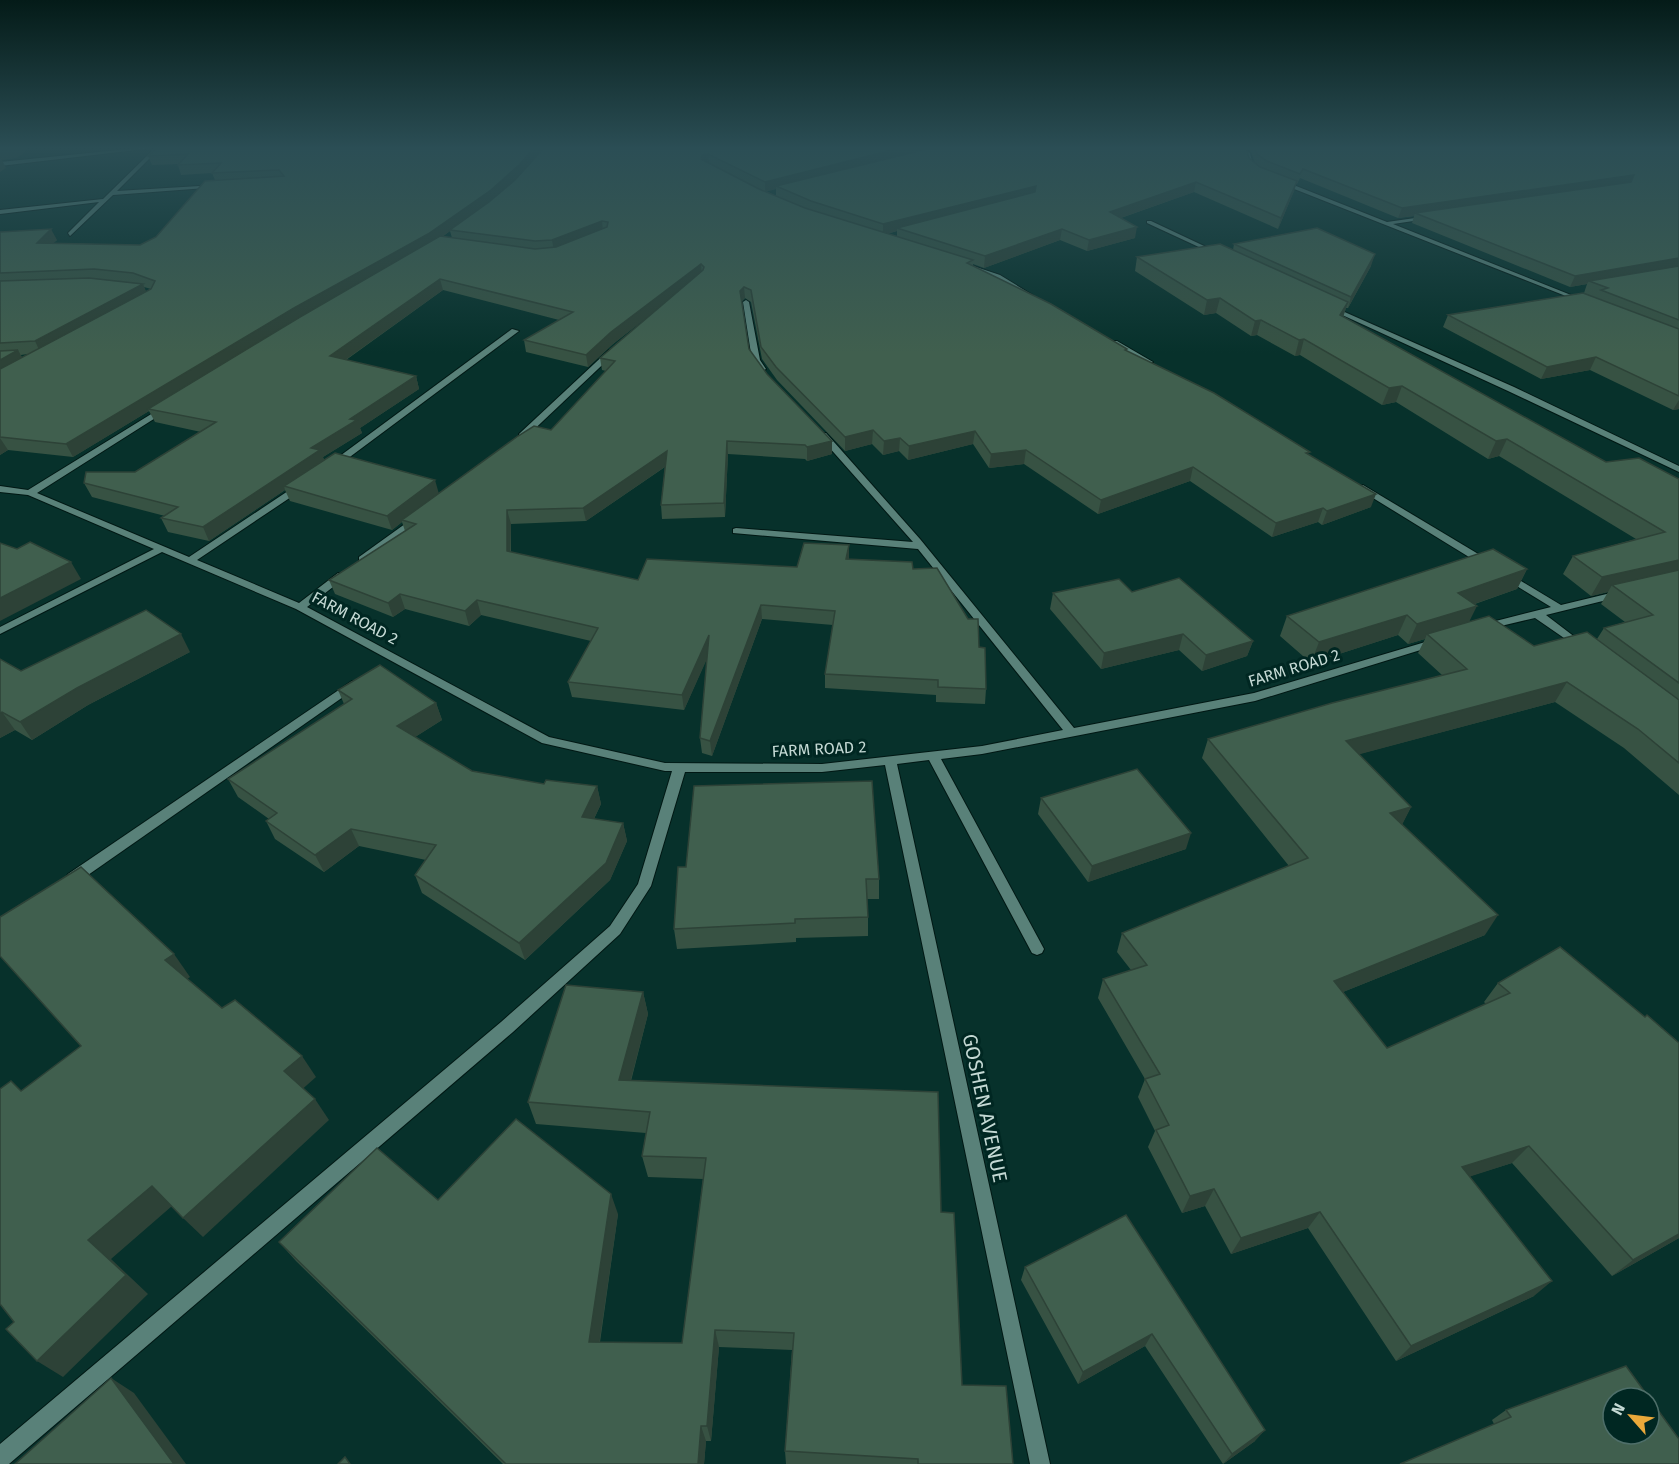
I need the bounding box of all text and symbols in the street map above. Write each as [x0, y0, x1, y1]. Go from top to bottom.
street label: FARM ROAD 2 [309, 587, 401, 649]
street label: FARM ROAD 2 [1246, 645, 1342, 691]
street label: FARM ROAD 2 [771, 737, 867, 761]
street label: GOSHEN AVENUE [958, 1032, 1012, 1184]
north arrow [1601, 1386, 1661, 1446]
text: N [1607, 1400, 1629, 1418]

